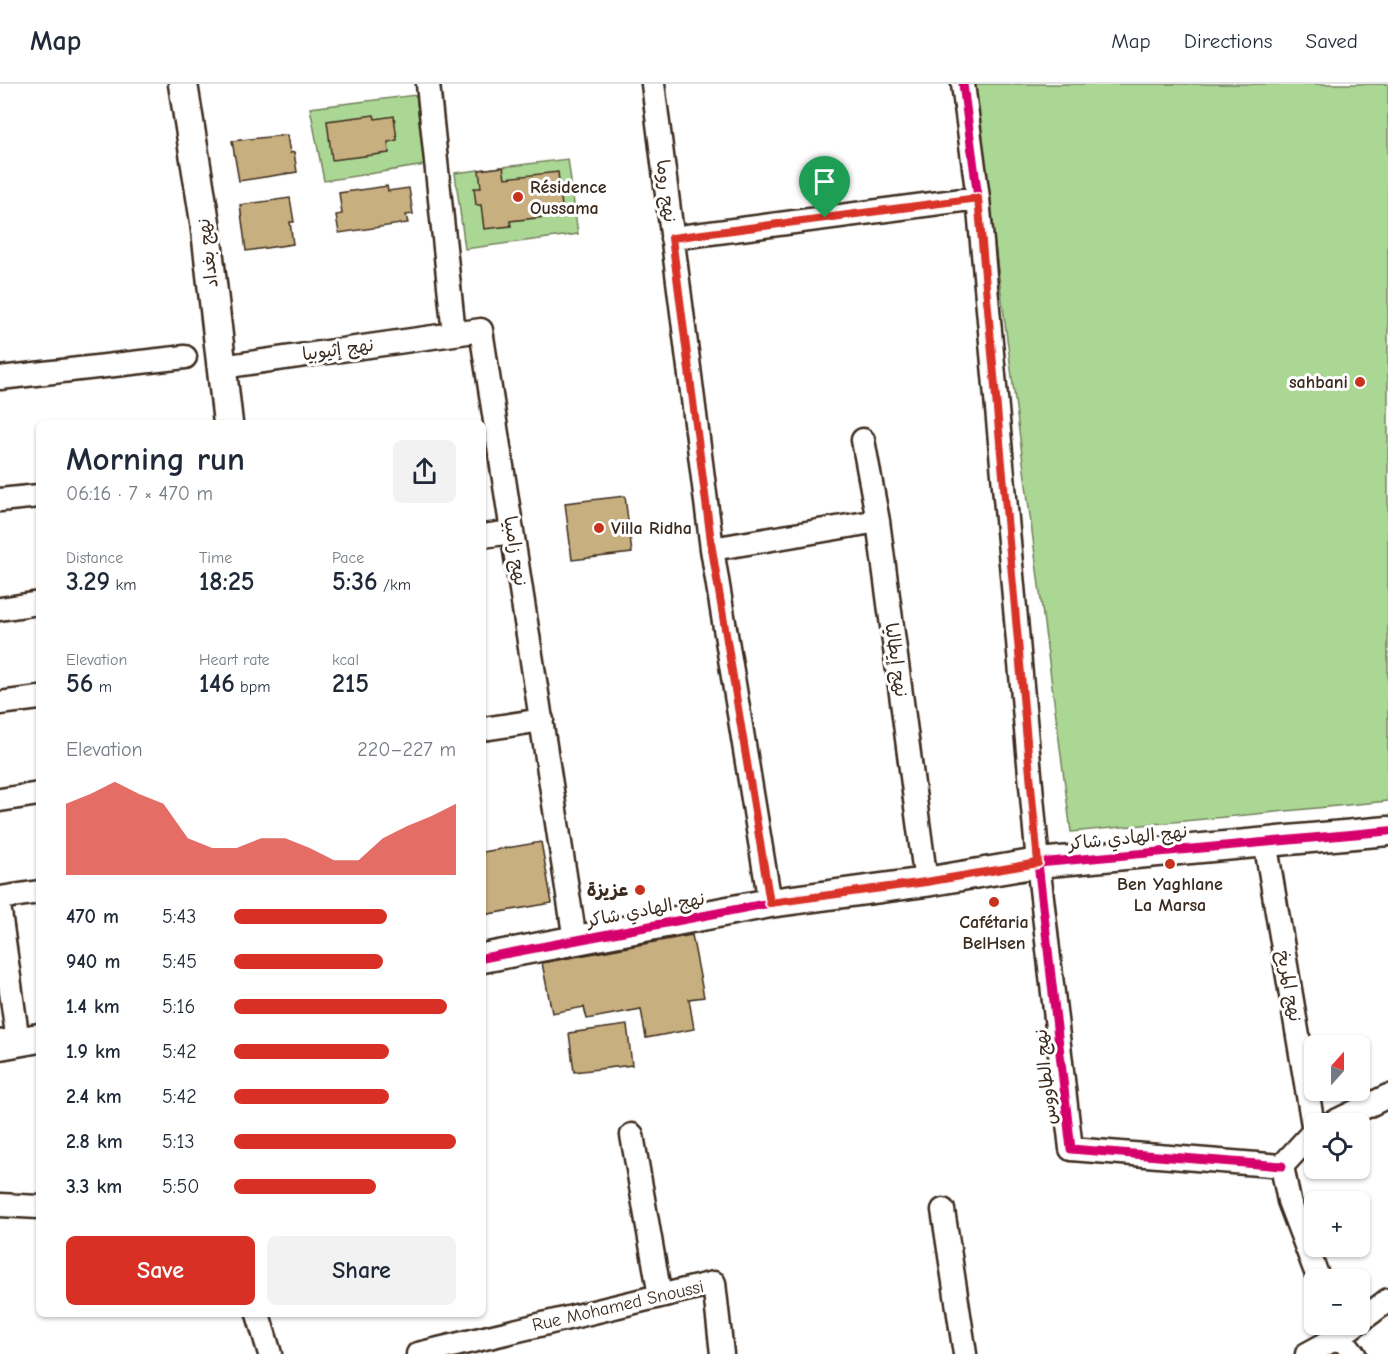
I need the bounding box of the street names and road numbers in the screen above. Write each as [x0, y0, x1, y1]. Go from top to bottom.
street label: نهج روما [651, 158, 680, 224]
street label: نهج بغداد [193, 217, 224, 289]
street label: نهج إثيوبيا [301, 335, 375, 366]
street label: نهج زامبيا [498, 515, 531, 588]
street label: نهج إيطاليا [879, 622, 912, 699]
street label: نهج الهادي شاكر [1066, 821, 1189, 857]
street label: نهج الهادي شاكر [583, 888, 707, 934]
street label: نهج المريخ [1271, 949, 1306, 1024]
street label: نهج الطاووس [1031, 1028, 1062, 1126]
street label: Rue Mohamed Snoussi [530, 1276, 706, 1336]

